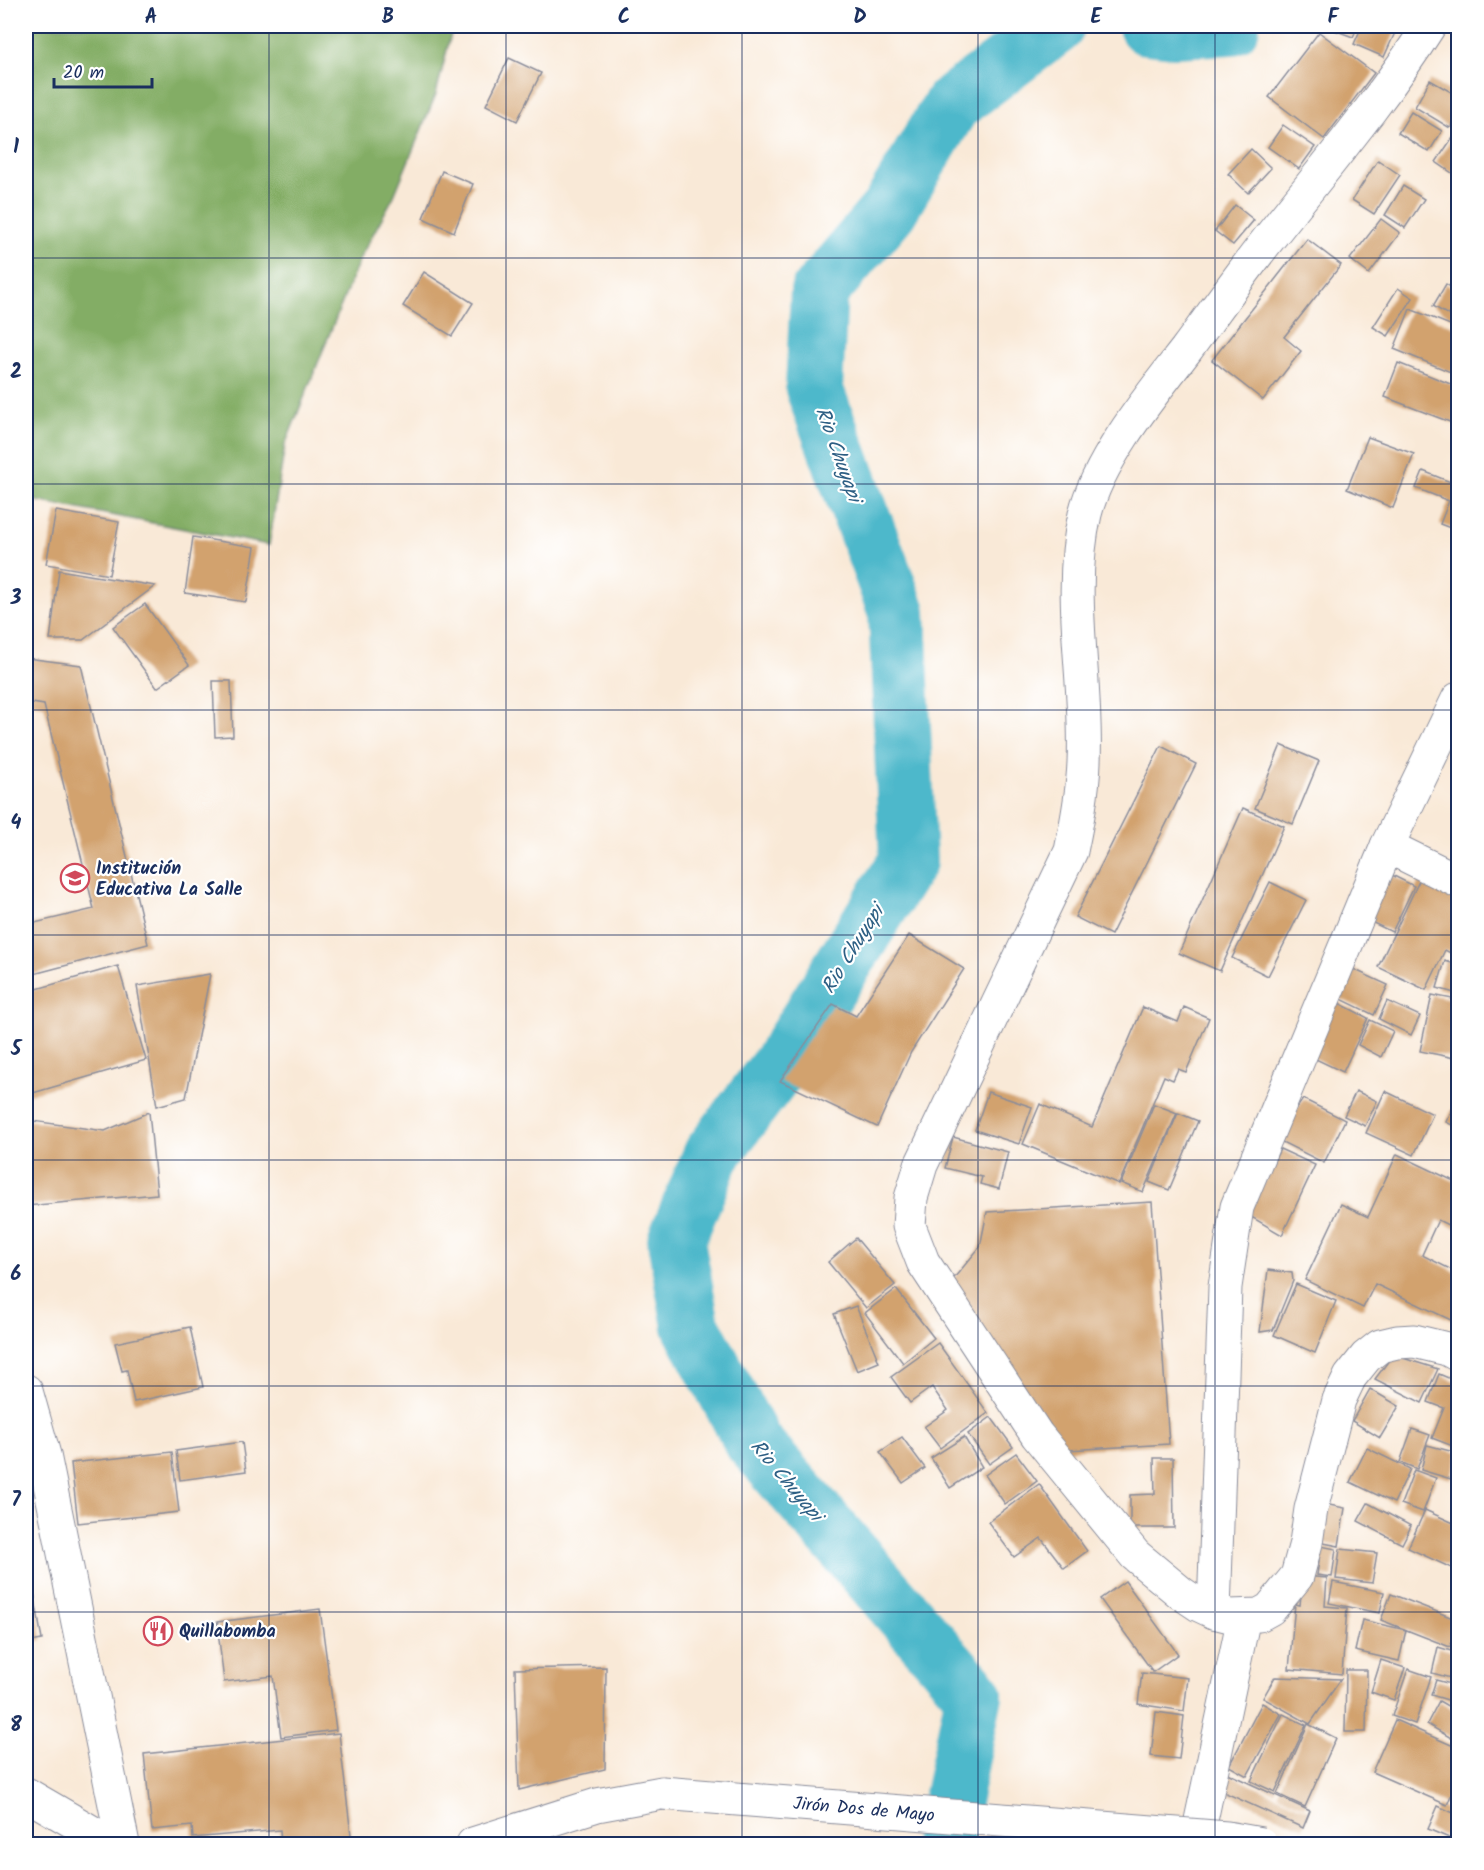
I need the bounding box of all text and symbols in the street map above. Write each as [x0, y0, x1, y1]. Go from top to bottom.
text: A [145, 2, 157, 34]
text: B [382, 2, 394, 34]
text: C [618, 2, 630, 34]
text: D [853, 2, 867, 34]
text: E [1090, 2, 1102, 34]
text: F [1328, 2, 1340, 34]
scale bar [54, 51, 152, 89]
text: 20 m [63, 59, 104, 88]
text: 1 [13, 132, 19, 164]
text: 2 [10, 357, 22, 389]
water label: Rio Chuyapi [805, 403, 871, 511]
text: 3 [10, 583, 22, 615]
text: 4 [11, 808, 22, 840]
place label: Institución Educativa La Salle [96, 855, 242, 905]
school or university icon: Institución Educativa La Salle [59, 862, 91, 894]
water label: Rio Chuyapi [814, 896, 896, 1000]
text: 5 [10, 1034, 23, 1066]
text: 6 [11, 1259, 22, 1291]
water label: Rio Chuyapi [741, 1433, 832, 1533]
text: 7 [11, 1485, 21, 1517]
restaurant icon: Quillabomba [142, 1615, 174, 1647]
place label: Quillabomba [179, 1618, 276, 1647]
text: 8 [10, 1710, 22, 1742]
street label: Jirón Dos de Mayo [792, 1790, 936, 1831]

